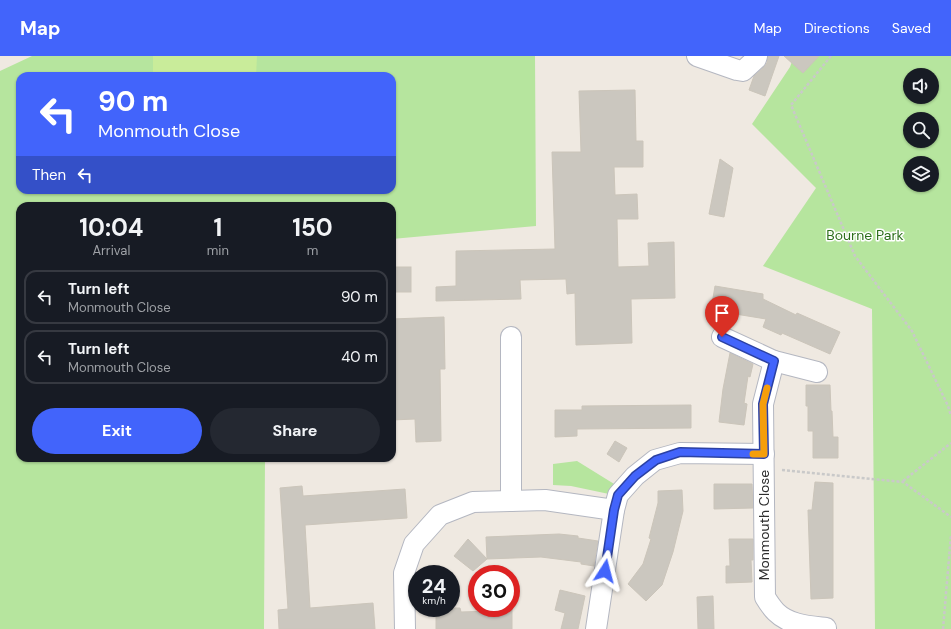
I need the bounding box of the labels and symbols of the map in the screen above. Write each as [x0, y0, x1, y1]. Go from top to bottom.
park label: Bourne Park [826, 226, 904, 244]
pin [705, 296, 739, 337]
street label: Monmouth Close [755, 470, 773, 580]
position arrow [584, 550, 626, 592]
speed limit sign: 30 [468, 565, 520, 617]

